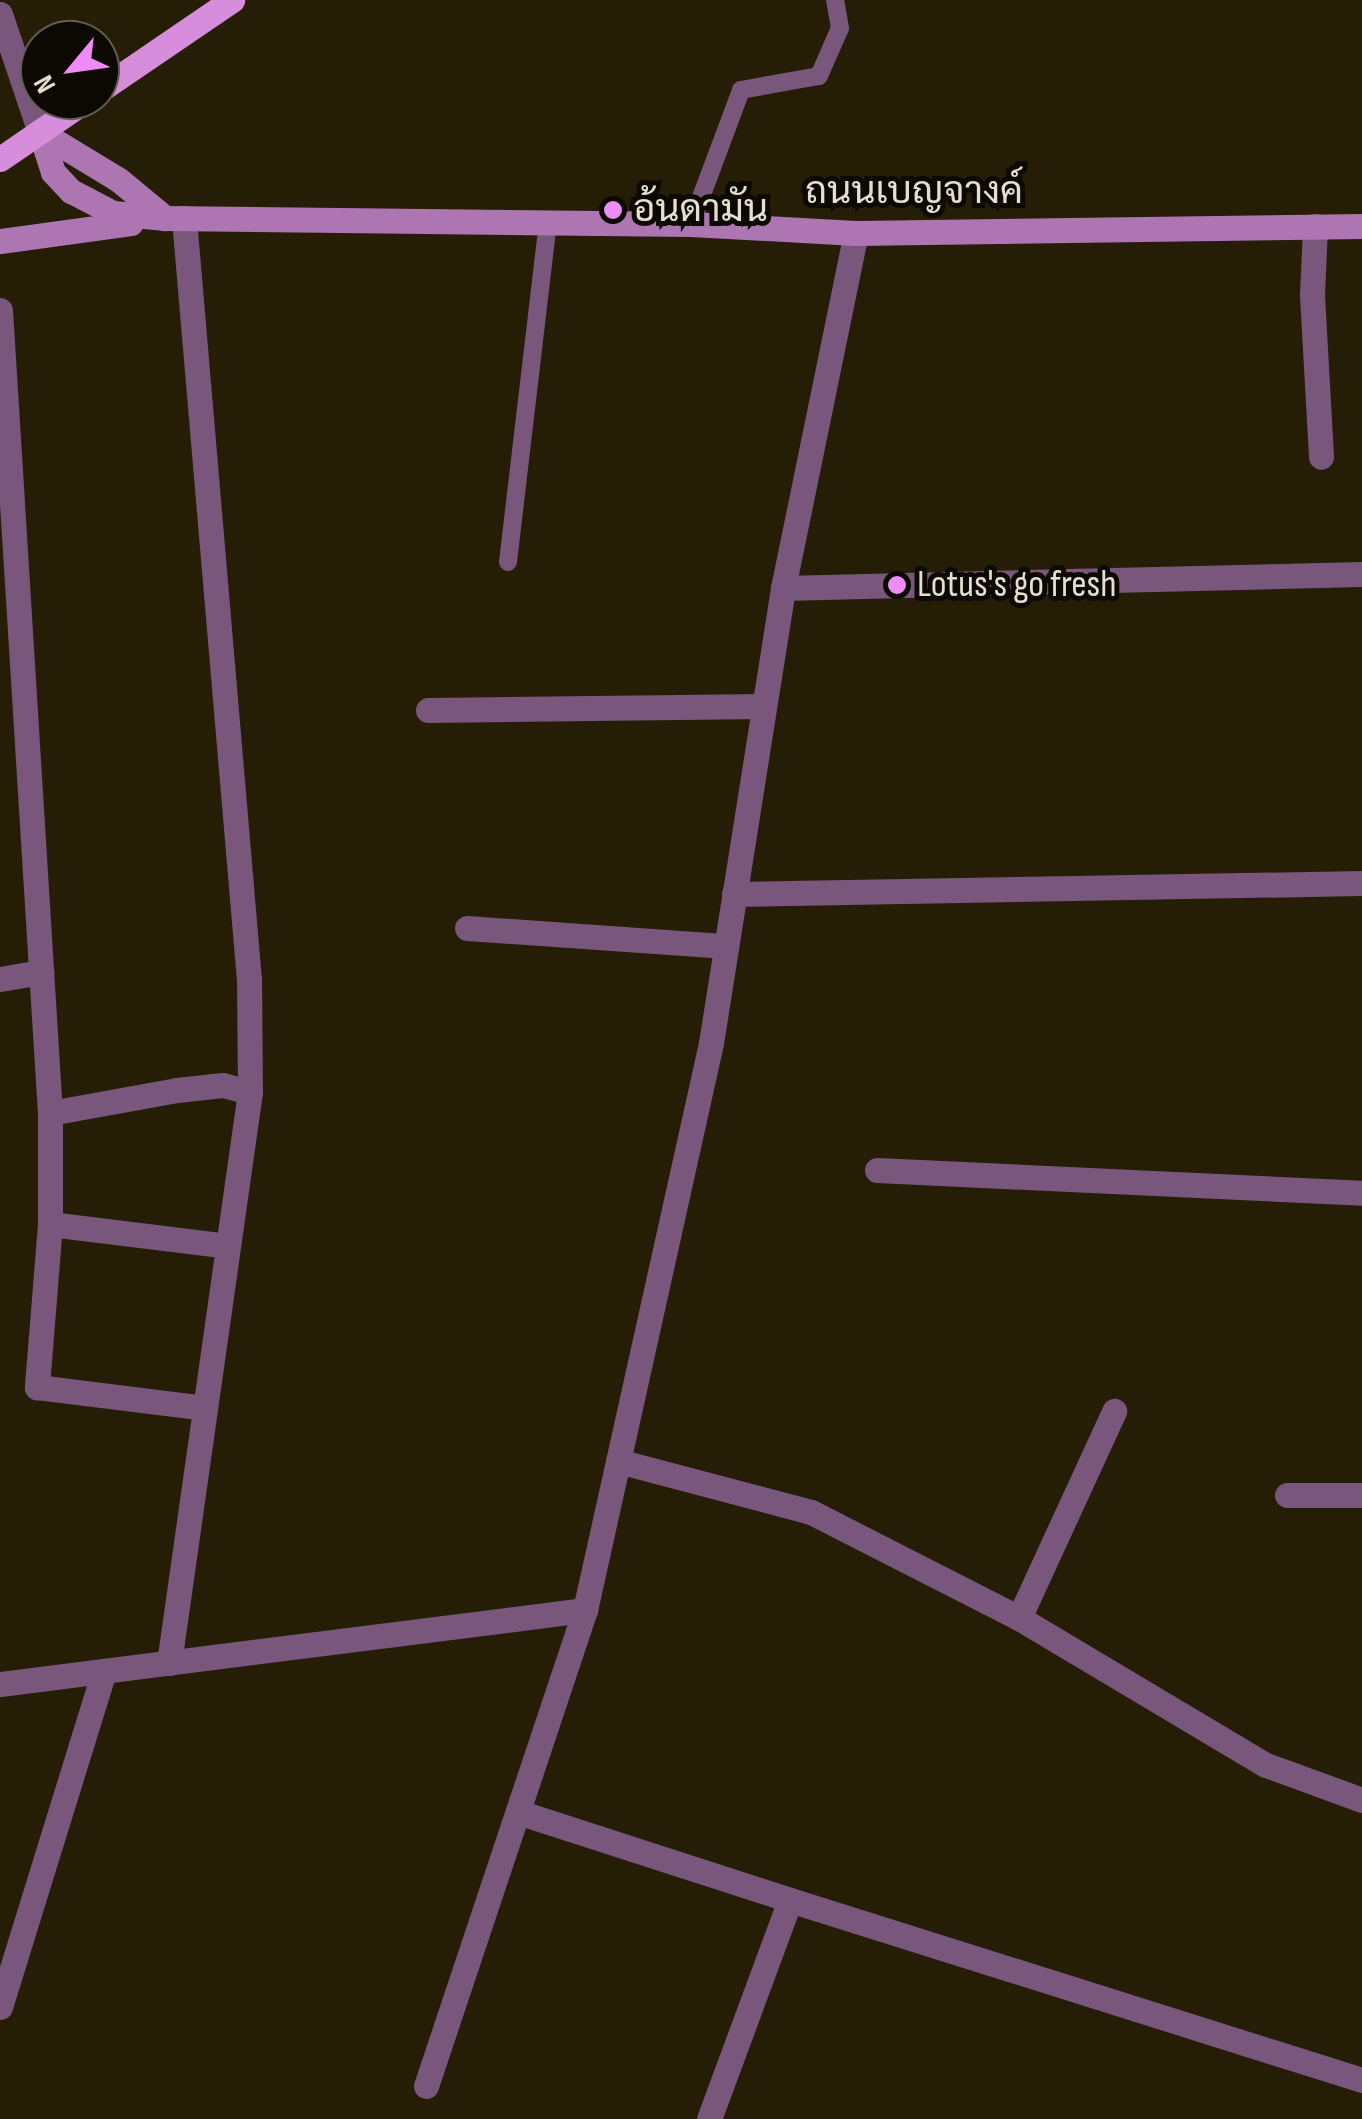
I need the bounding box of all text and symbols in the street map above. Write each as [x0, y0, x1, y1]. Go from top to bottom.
north arrow [20, 20, 120, 120]
text: N [27, 69, 63, 98]
street label: ถนนเบญจางค์ [805, 169, 1023, 215]
place label: อ้นดามัน [633, 187, 768, 233]
marker: อ้นดามัน [602, 199, 624, 221]
place label: Lotus's go fresh [917, 562, 1116, 608]
marker: Lotus's go fresh [886, 574, 908, 596]

